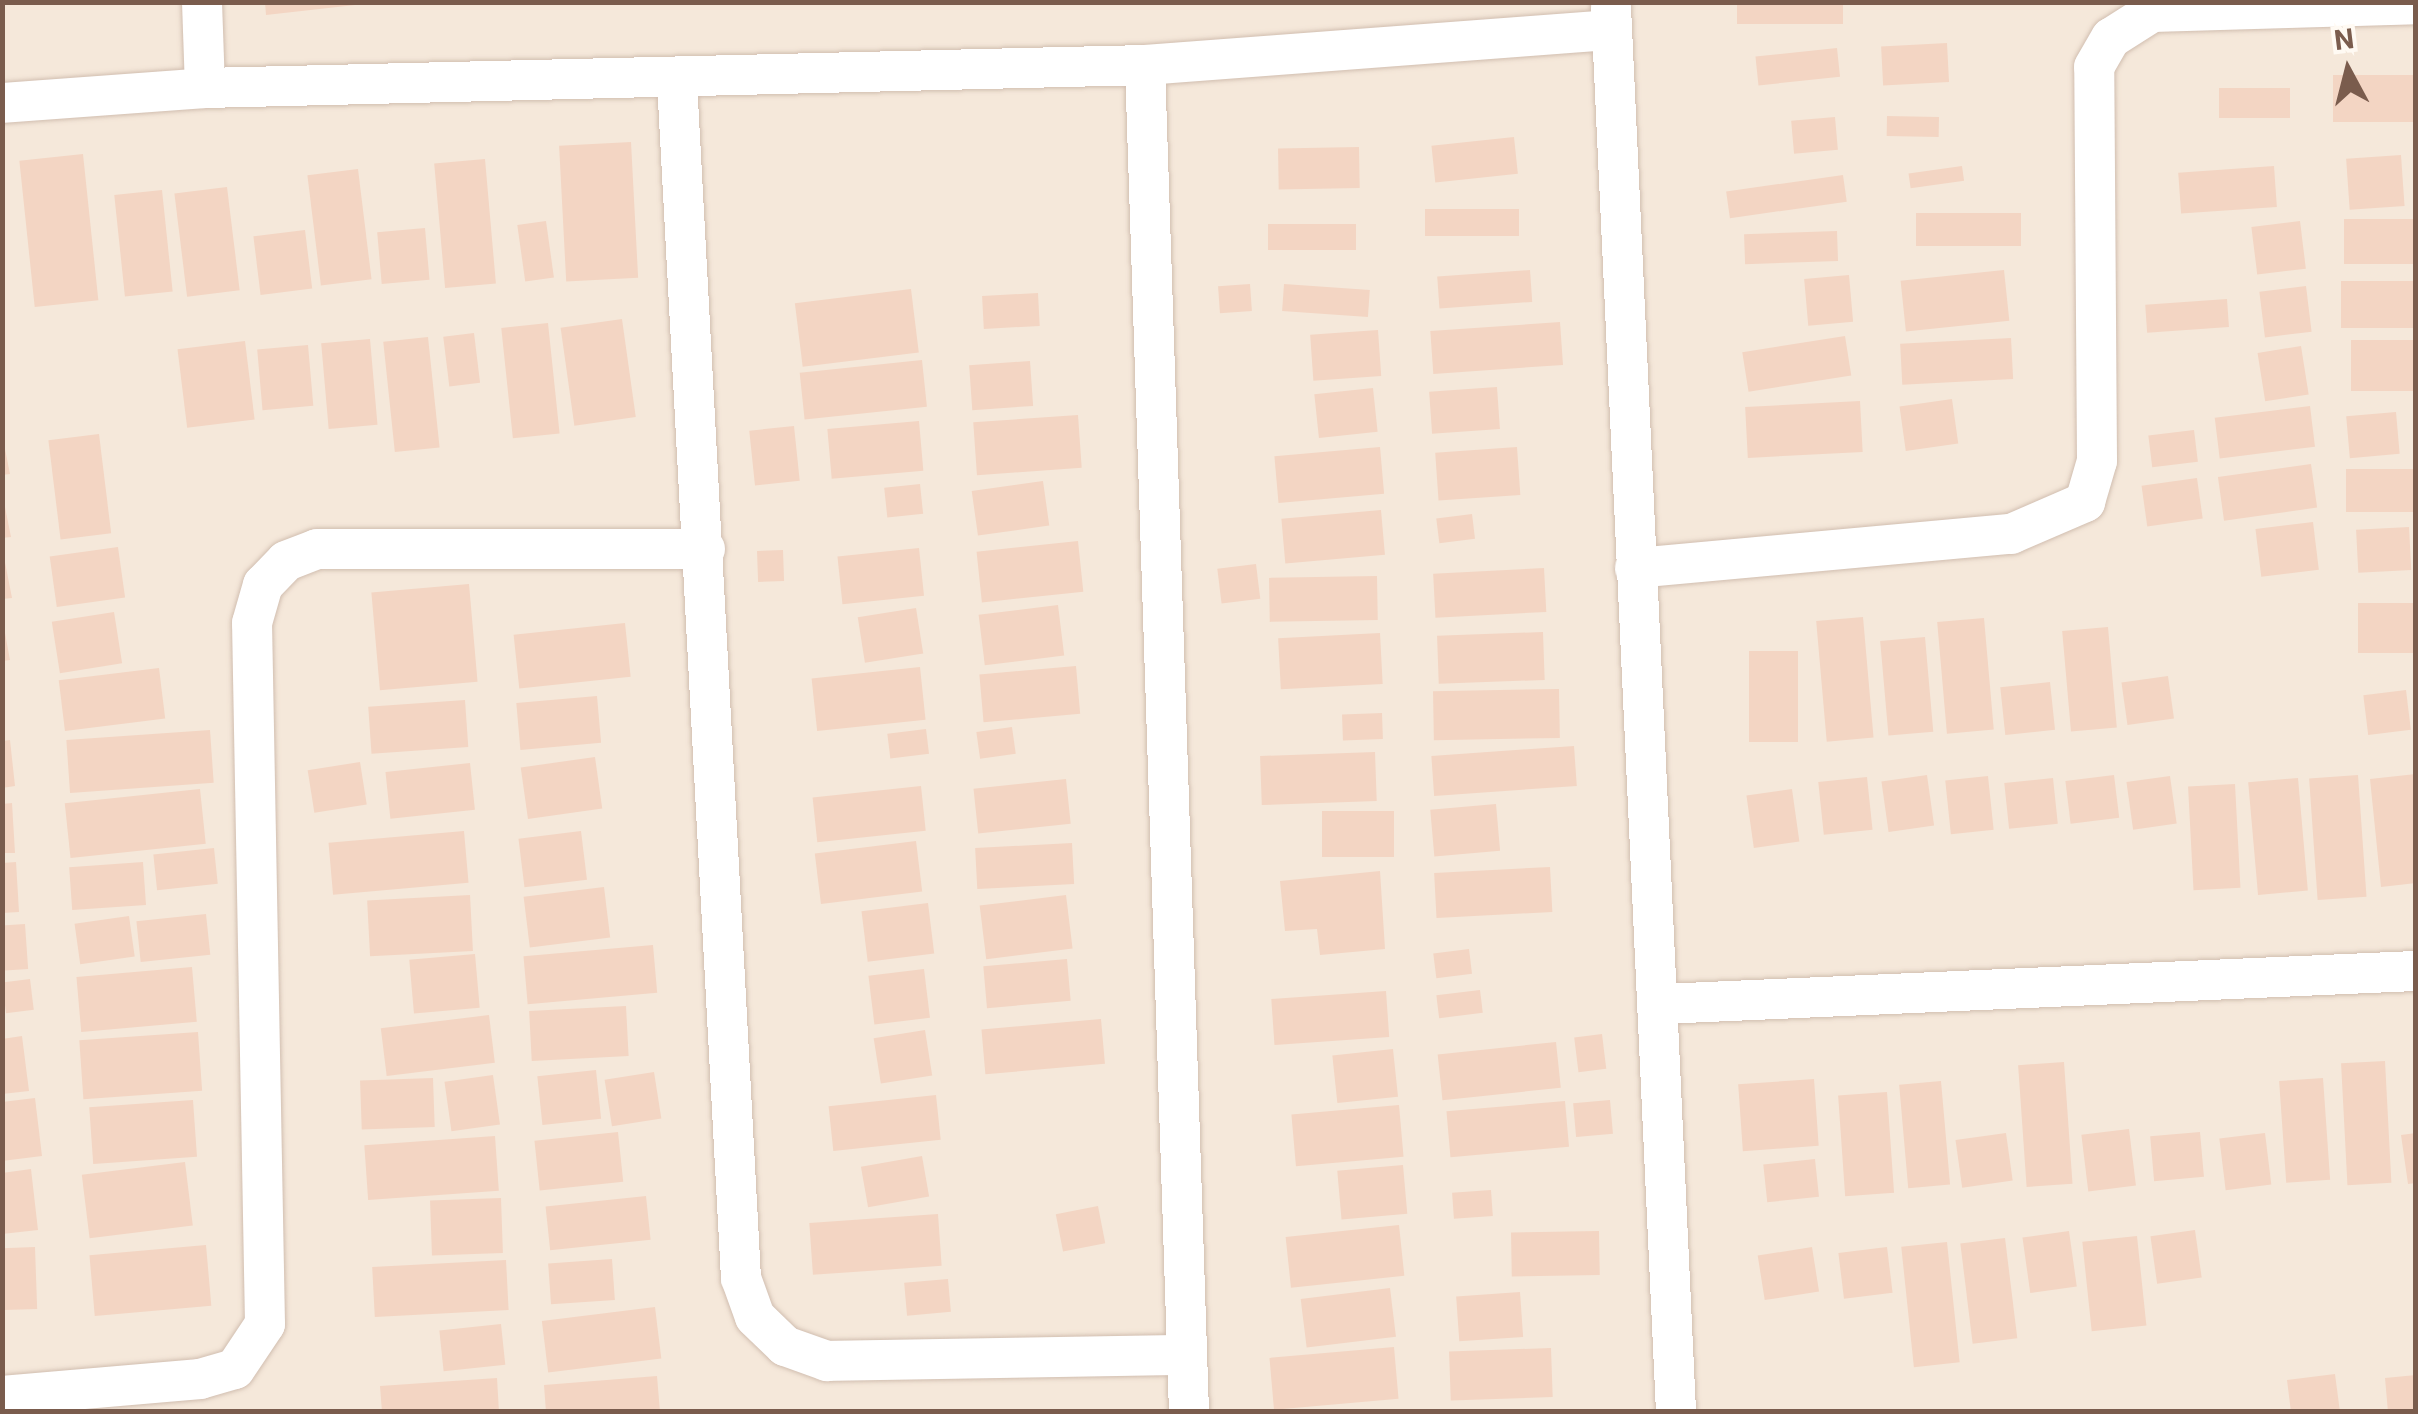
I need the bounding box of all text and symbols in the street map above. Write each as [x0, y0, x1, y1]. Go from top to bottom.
north arrow [2298, 20, 2398, 120]
text: N [2332, 22, 2356, 57]

